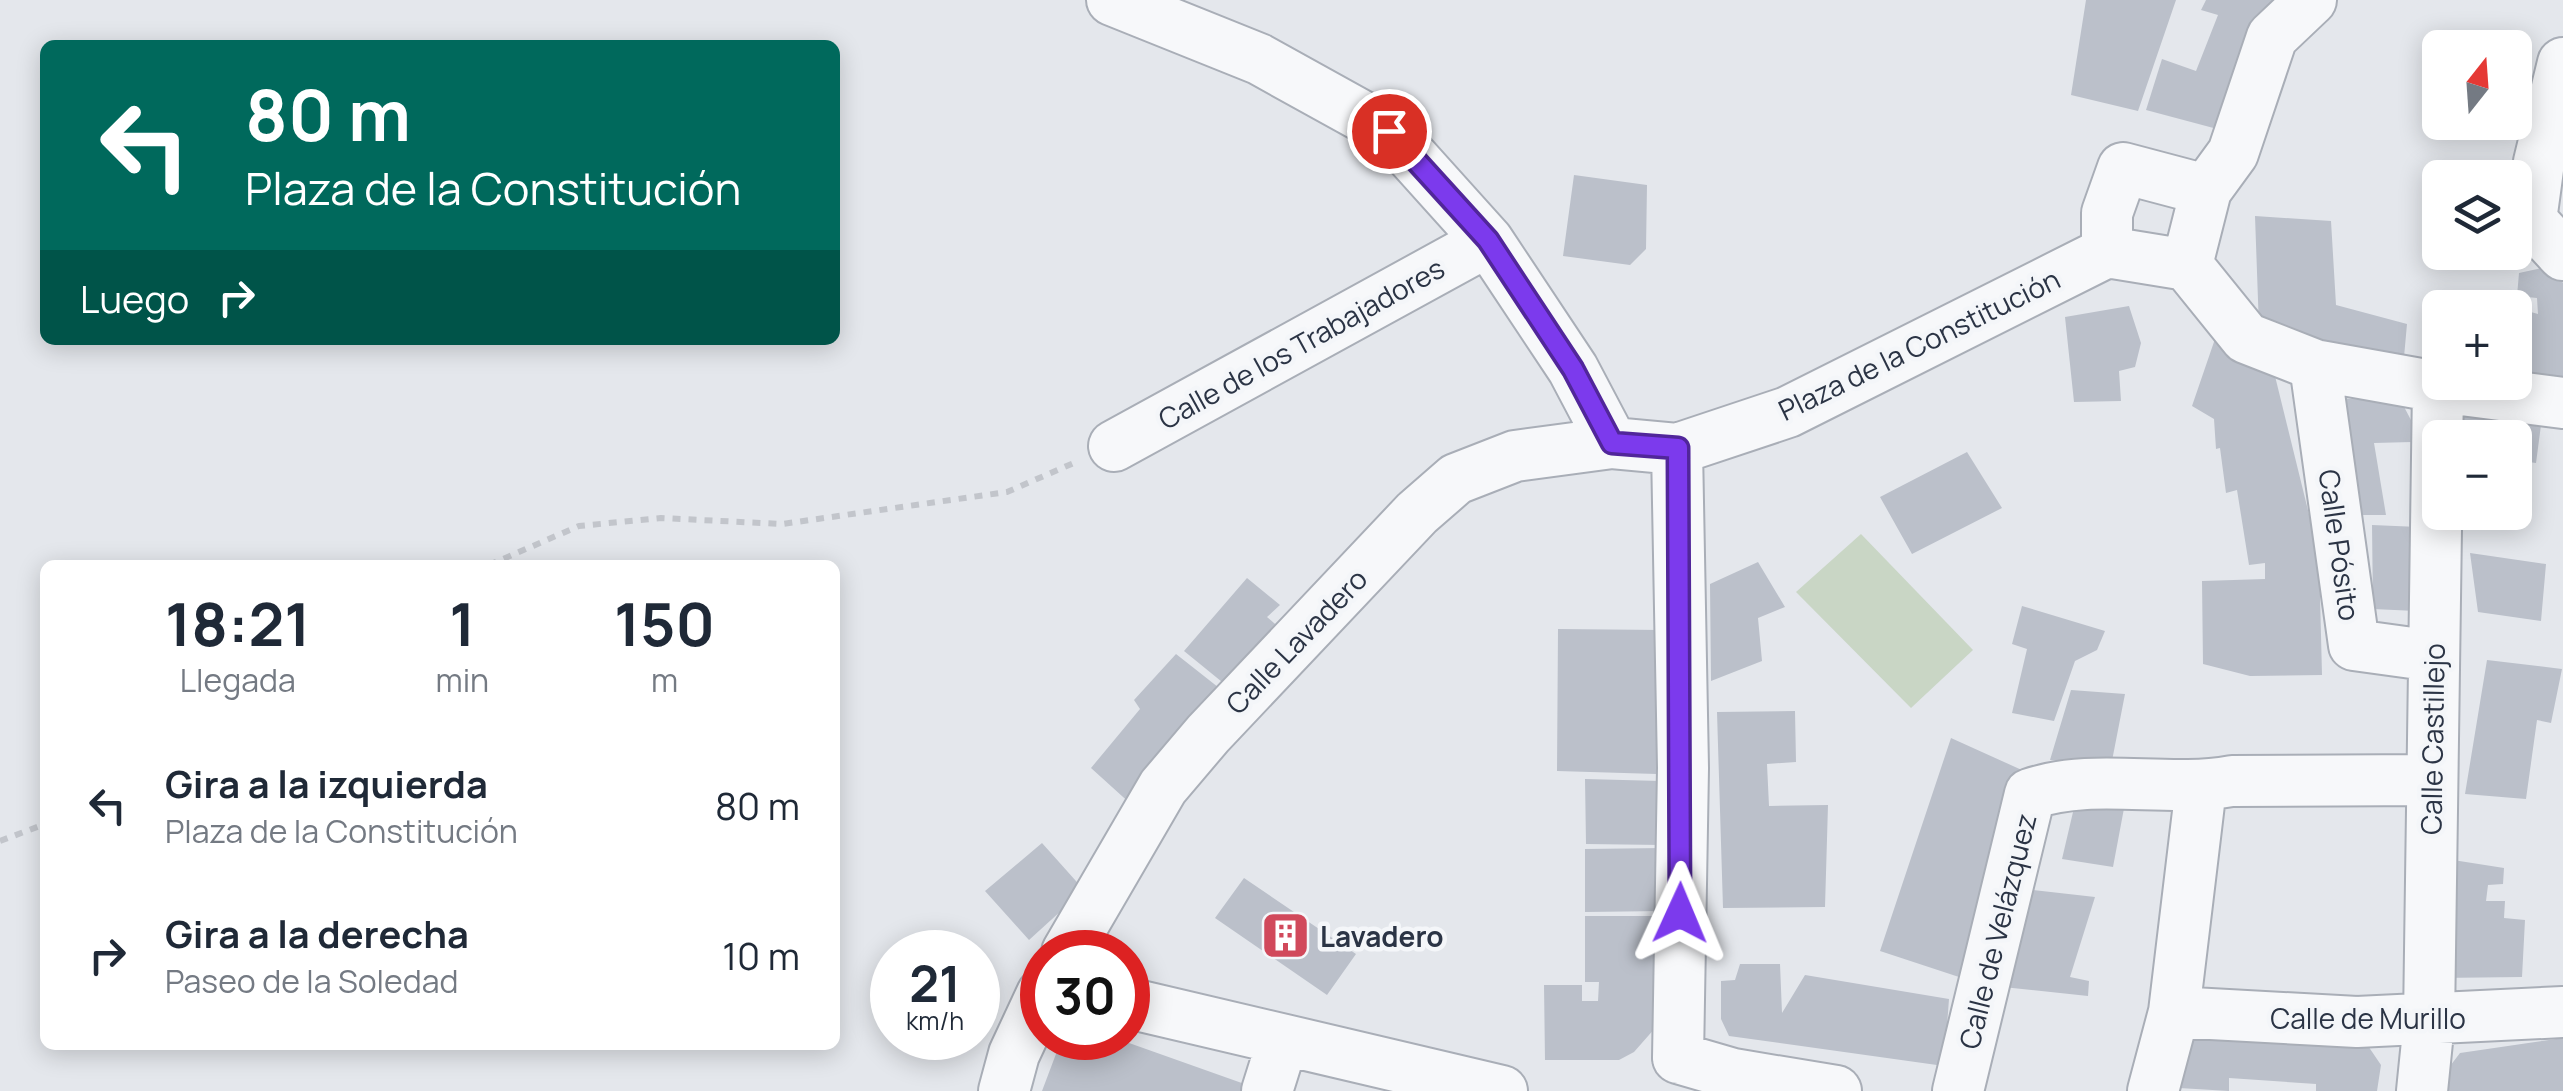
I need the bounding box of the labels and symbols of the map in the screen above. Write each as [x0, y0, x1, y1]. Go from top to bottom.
north arrow [2422, 30, 2532, 140]
pin [1347, 89, 1432, 174]
street label: Calle de los Trabajadores [1151, 248, 1451, 438]
street label: Plaza de la Constitución [1772, 259, 2066, 429]
street label: Calle Pósito [2311, 467, 2369, 623]
street label: Calle Lavadero [1217, 560, 1375, 722]
street label: Calle Castillejo [2411, 643, 2453, 835]
street label: Calle de Velázquez [1949, 809, 2045, 1053]
position arrow [1628, 861, 1732, 965]
building icon: Lavadero [1259, 910, 1311, 962]
place label: Lavadero [1320, 917, 1444, 955]
speed limit sign: 30 [1020, 930, 1150, 1060]
street label: Calle de Murillo [2270, 999, 2466, 1037]

